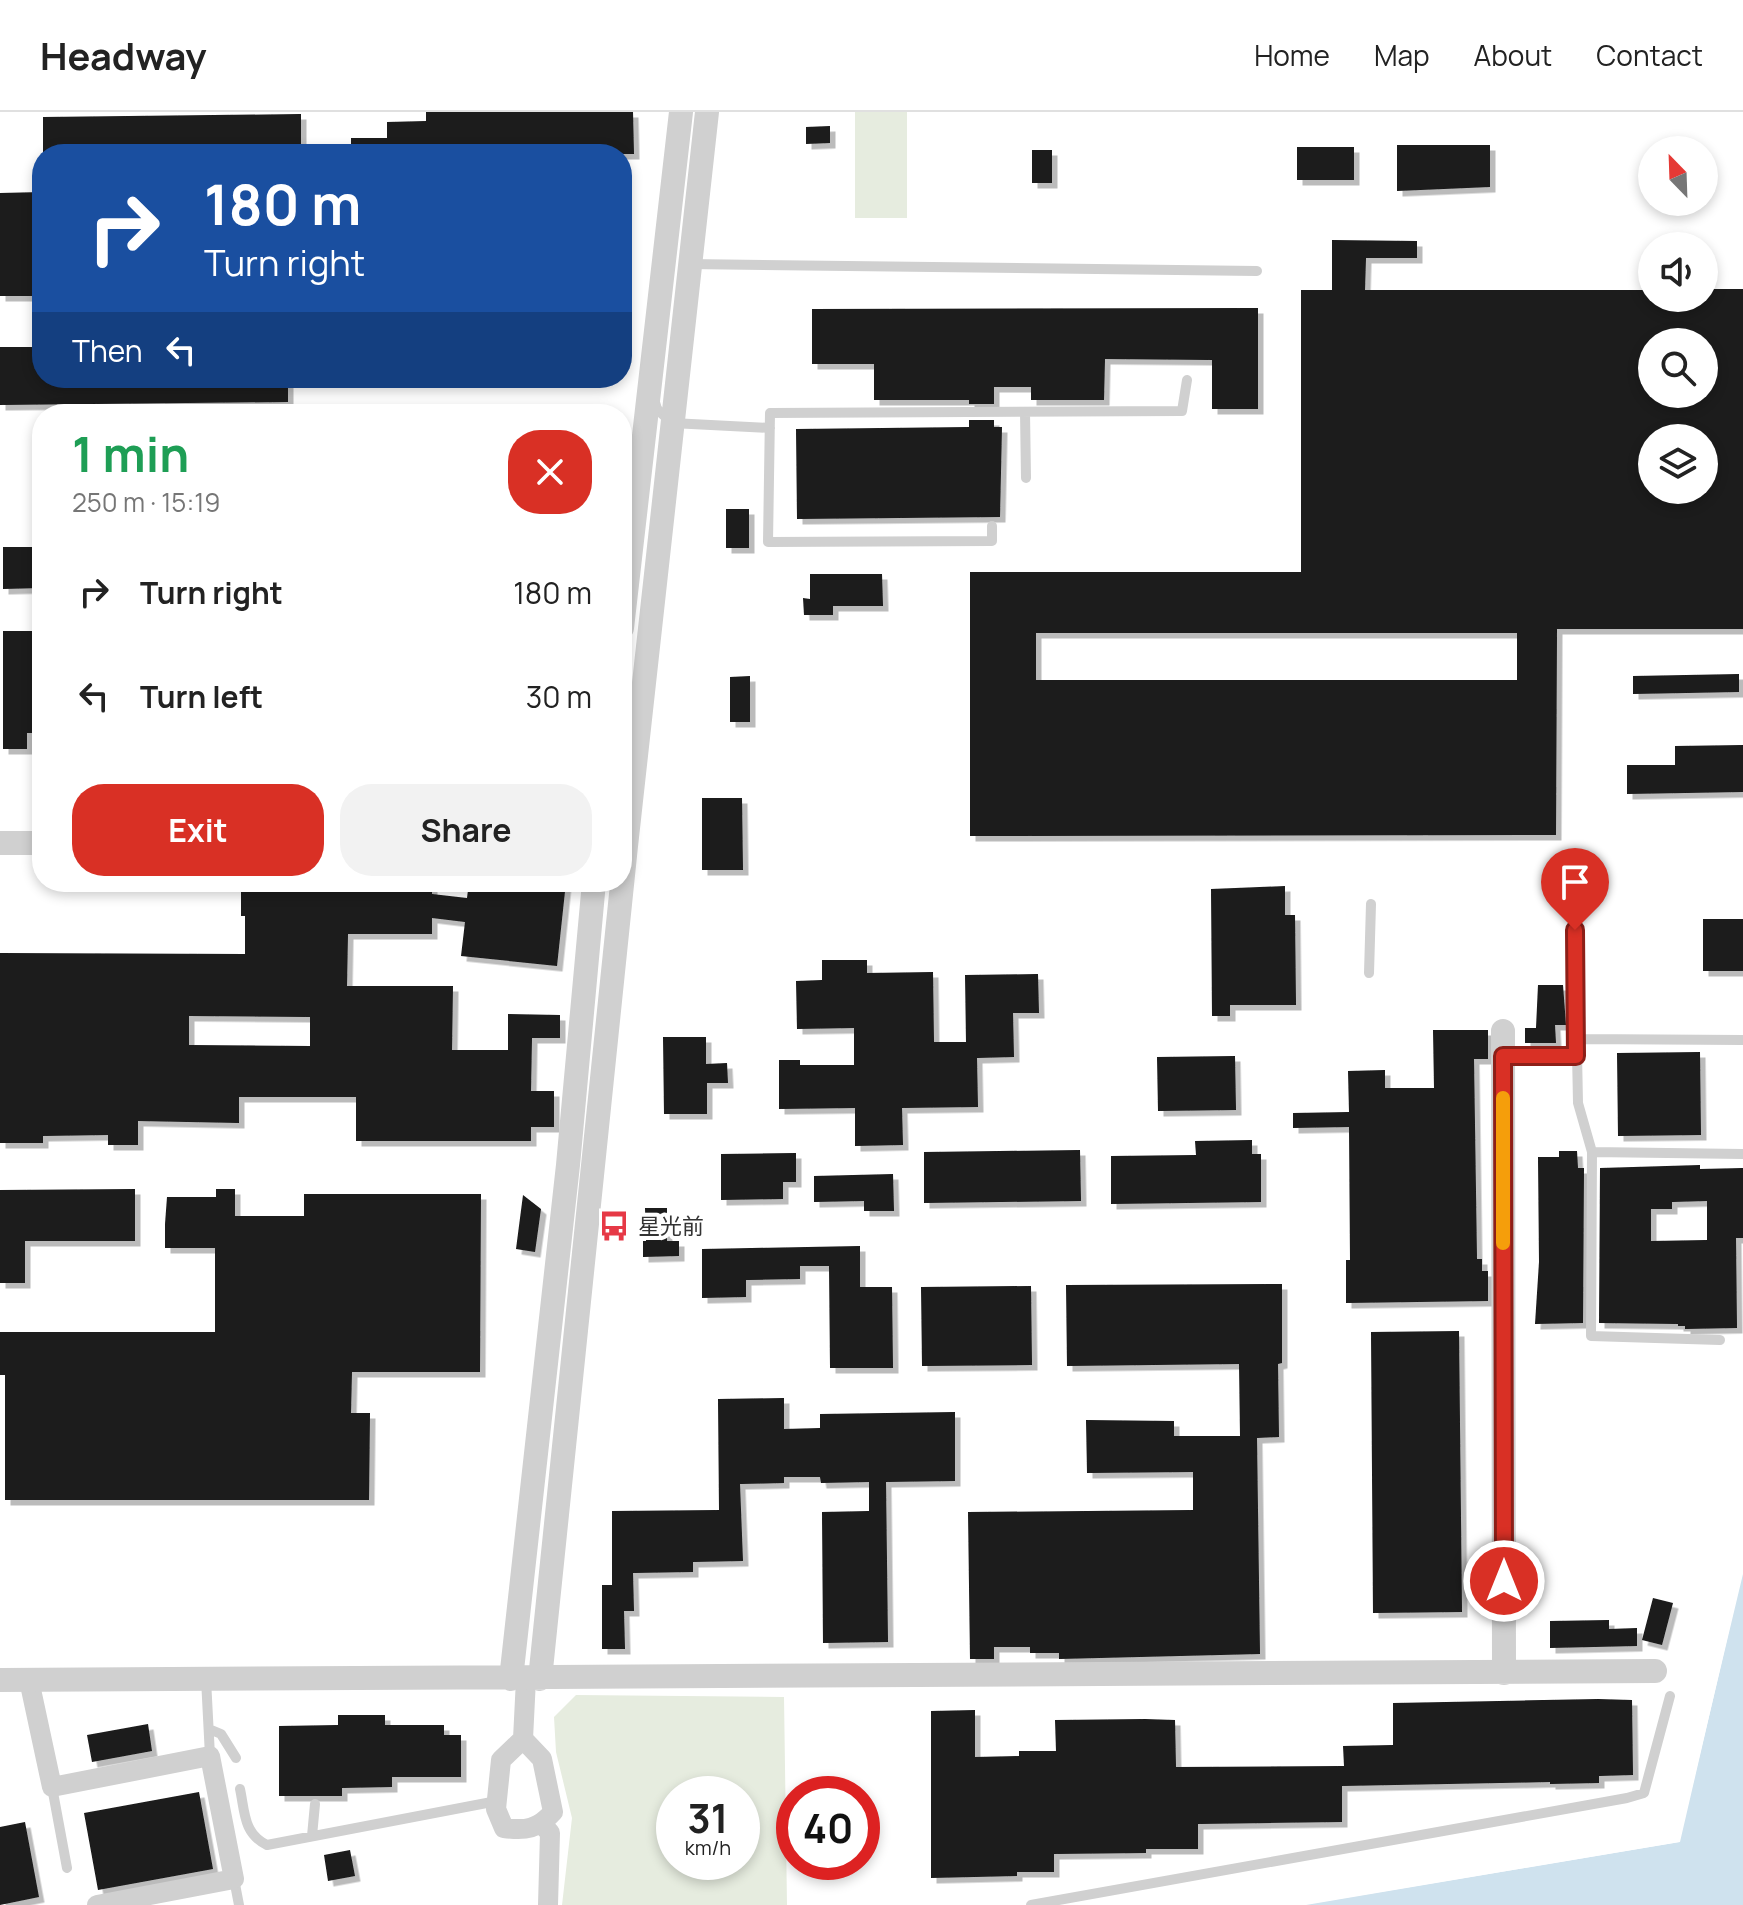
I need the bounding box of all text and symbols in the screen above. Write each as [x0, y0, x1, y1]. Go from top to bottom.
text: Headway [40, 29, 207, 81]
text: Home [1254, 36, 1330, 74]
text: Map [1374, 36, 1430, 74]
text: About [1474, 36, 1552, 74]
text: Contact [1596, 36, 1703, 74]
north arrow [1638, 136, 1718, 216]
map controls [1638, 136, 1718, 504]
text: 180 m [204, 165, 361, 242]
icon: right [72, 176, 176, 280]
button: sound [1638, 232, 1718, 312]
text: Turn right [204, 238, 365, 287]
icon: left [159, 328, 203, 372]
button: search [1638, 328, 1718, 408]
text: Then [72, 330, 143, 371]
text: 1 min [72, 421, 189, 486]
button: layers [1638, 424, 1718, 504]
button: close [508, 430, 592, 514]
text: 250 m · 15:19 [72, 484, 220, 520]
icon: right [72, 570, 116, 614]
text: Turn right [140, 572, 283, 613]
text: 180 m [513, 572, 592, 613]
icon: left [72, 674, 116, 718]
text: Turn left [140, 676, 263, 717]
text: 30 m [526, 676, 592, 717]
button: Exit [72, 784, 324, 876]
button: Share [340, 784, 592, 876]
pin [1541, 848, 1609, 930]
icon: arrive [1553, 860, 1597, 904]
bus stop icon: 星光前 [597, 1209, 631, 1243]
place label: 星光前 [638, 1211, 704, 1241]
position arrow [1462, 1539, 1546, 1623]
speed limit sign: 40 [776, 1776, 880, 1880]
text: 31 [688, 1790, 728, 1845]
text: km/h [685, 1834, 731, 1861]

